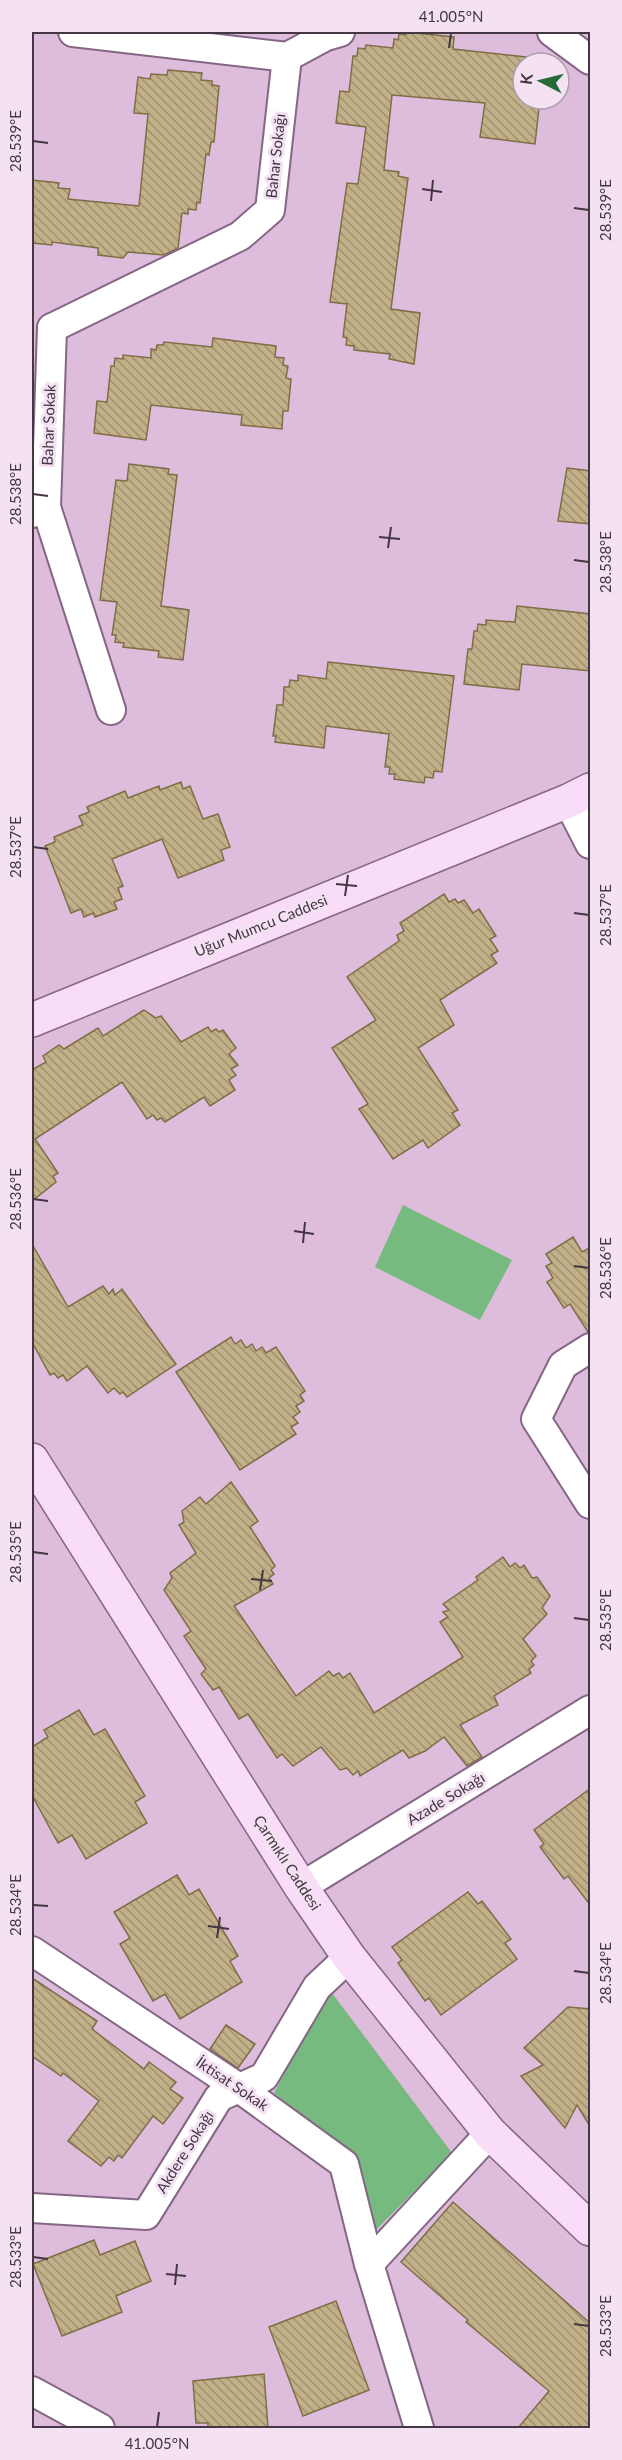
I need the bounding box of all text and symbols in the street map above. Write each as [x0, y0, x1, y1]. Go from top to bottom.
text: 41.005°N [419, 7, 483, 25]
north arrow [511, 51, 571, 111]
text: K [516, 71, 536, 86]
text: 28.539°E [6, 110, 24, 172]
street label: Bahar Sokağı [262, 113, 288, 199]
text: 28.539°E [596, 179, 614, 241]
street label: Bahar Sokak [38, 384, 58, 466]
text: 28.538°E [6, 463, 24, 525]
text: 28.538°E [596, 531, 614, 593]
text: 28.537°E [6, 816, 24, 878]
text: 28.537°E [596, 884, 614, 946]
street label: Uğur Mumcu Caddesi [191, 890, 330, 960]
text: 28.536°E [6, 1168, 24, 1230]
text: 28.536°E [596, 1237, 614, 1299]
text: 28.535°E [6, 1521, 24, 1583]
text: 28.535°E [596, 1589, 614, 1651]
street label: Azade Sokağı [403, 1768, 488, 1828]
street label: Çarmıklı Caddesi [250, 1812, 325, 1913]
text: 28.534°E [6, 1874, 24, 1936]
text: 28.534°E [596, 1942, 614, 2004]
street label: İktisat Sokak [193, 2052, 272, 2114]
street label: Akdere Sokağı [152, 2107, 217, 2196]
text: 28.533°E [6, 2226, 24, 2288]
text: 28.533°E [596, 2295, 614, 2357]
text: 41.005°N [125, 2434, 189, 2452]

